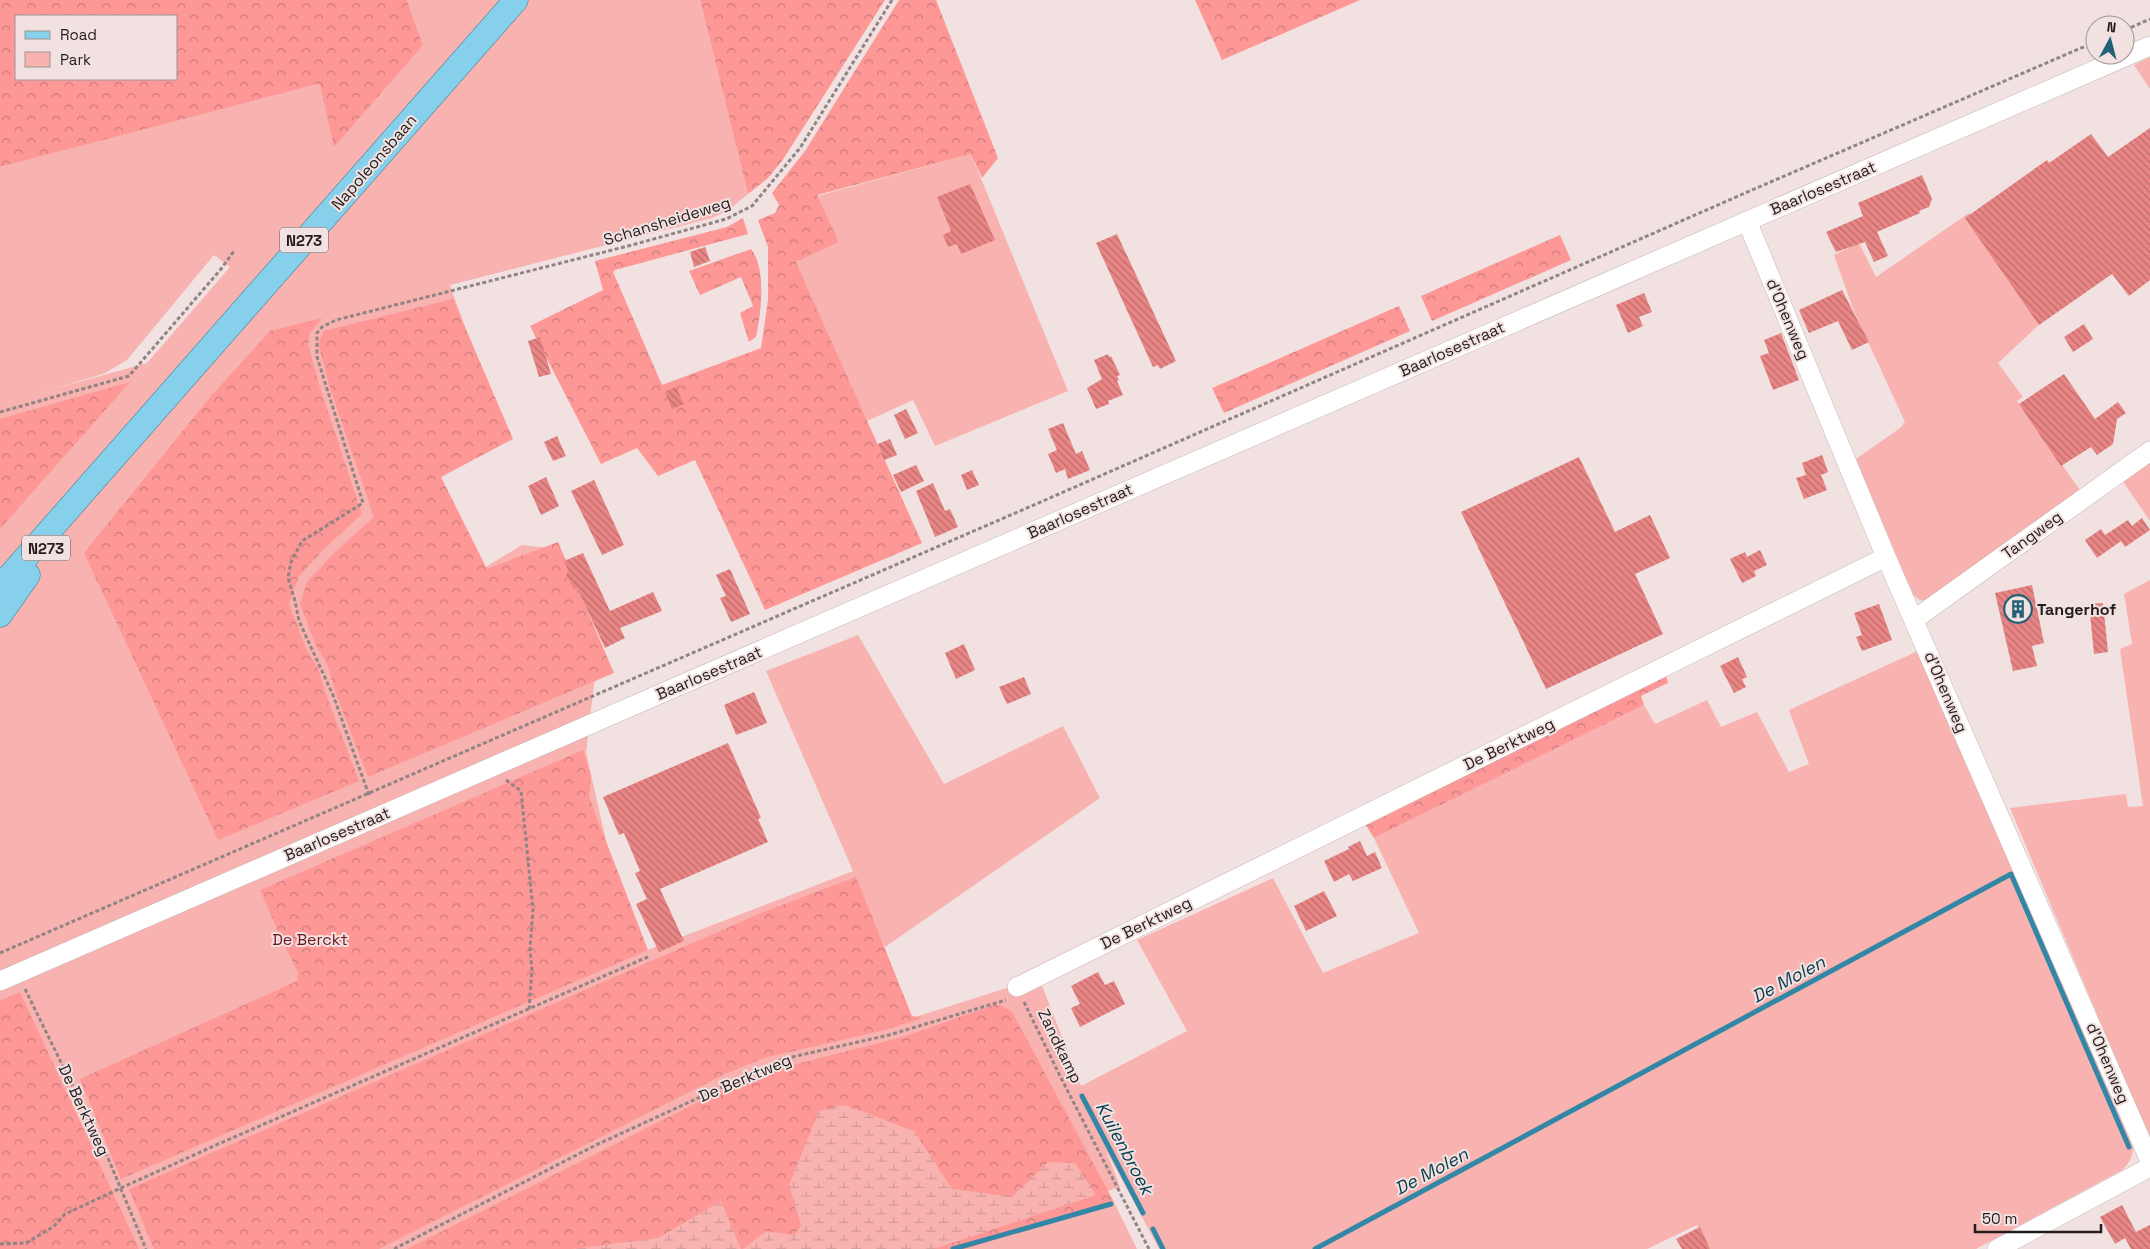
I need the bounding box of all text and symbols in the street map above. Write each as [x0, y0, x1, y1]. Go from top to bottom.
legend [15, 15, 178, 80]
north arrow [2085, 15, 2135, 65]
text: N [2106, 18, 2117, 37]
text: Road [60, 25, 97, 44]
text: Park [60, 50, 91, 69]
street label: Napoleonsbaan [327, 110, 421, 214]
street label: Baarlosestraat [1767, 156, 1879, 220]
street label: Schansheideweg [601, 192, 733, 250]
road number: N273 [280, 228, 328, 252]
street label: d'Ohenweg [1761, 275, 1815, 363]
street label: Baarlosestraat [1396, 316, 1508, 382]
street label: Baarlosestraat [1024, 478, 1136, 544]
street label: Tangweg [1998, 506, 2066, 564]
road number: N273 [22, 536, 70, 560]
building icon: Tangerhof [2003, 594, 2033, 624]
place label: Tangerhof [2037, 599, 2116, 620]
street label: Baarlosestraat [653, 641, 765, 705]
street label: d'Ohenweg [1919, 648, 1973, 736]
street label: De Berktweg [1460, 713, 1558, 775]
street label: Baarlosestraat [281, 802, 393, 866]
street label: De Berktweg [1097, 892, 1195, 954]
park label: De Berckt [272, 929, 348, 950]
water label: De Molen [1747, 950, 1830, 1008]
street label: Zandkamp [1033, 1005, 1087, 1087]
street label: d'Ohenweg [2081, 1019, 2135, 1107]
street label: De Berktweg [695, 1049, 795, 1107]
street label: De Berktweg [54, 1061, 114, 1159]
water label: Kuilenbroek [1091, 1098, 1160, 1200]
water label: De Molen [1390, 1142, 1473, 1200]
scale bar [1975, 1202, 2101, 1234]
text: 50 m [1982, 1209, 2017, 1228]

